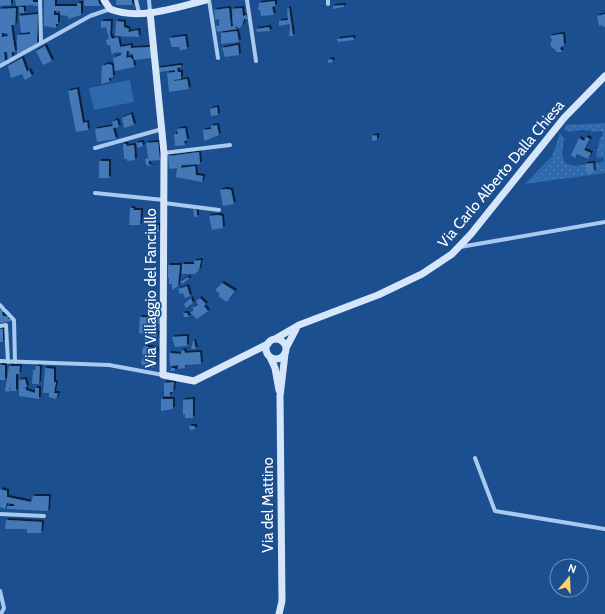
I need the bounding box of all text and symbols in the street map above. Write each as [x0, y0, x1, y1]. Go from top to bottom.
street label: Via Carlo Alberto Dalla Chiesa [434, 96, 569, 251]
street label: Via Villaggio del Fanciullo [142, 208, 160, 368]
street label: Via del Mattino [259, 457, 277, 553]
north arrow [549, 558, 589, 598]
text: N [566, 561, 578, 576]

